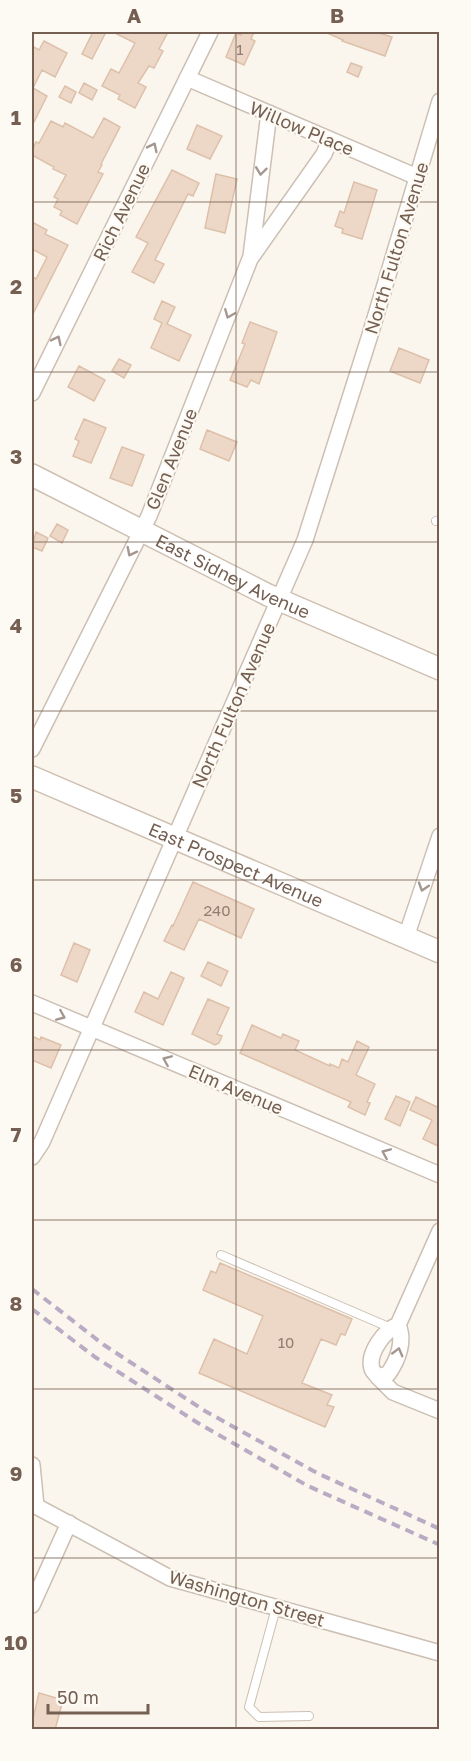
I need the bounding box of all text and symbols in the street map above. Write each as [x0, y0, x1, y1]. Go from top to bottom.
text: A [127, 3, 141, 27]
text: B [330, 3, 344, 27]
house number: 1 [236, 40, 244, 58]
street label: Willow Place [247, 96, 357, 160]
text: 1 [11, 105, 21, 129]
one-way arrow [146, 142, 157, 153]
street label: North Fulton Avenue [359, 159, 433, 337]
street label: Rich Avenue [88, 160, 154, 264]
one-way arrow [256, 166, 268, 176]
text: 2 [10, 274, 22, 298]
one-way arrow [224, 308, 236, 319]
one-way arrow [50, 336, 62, 347]
street label: Glen Avenue [141, 405, 201, 513]
text: 3 [10, 444, 22, 468]
street label: East Sidney Avenue [152, 529, 313, 623]
one-way arrow [126, 546, 138, 557]
text: 4 [10, 613, 22, 637]
street label: North Fulton Avenue [187, 619, 279, 791]
text: 5 [10, 783, 22, 807]
street label: East Prospect Avenue [145, 817, 327, 912]
one-way arrow [418, 881, 430, 892]
house number: 240 [203, 901, 231, 919]
text: 6 [10, 952, 22, 976]
one-way arrow [55, 1009, 66, 1021]
one-way arrow [163, 1056, 174, 1068]
street label: Elm Avenue [185, 1059, 287, 1119]
text: 7 [11, 1122, 22, 1146]
one-way arrow [381, 1148, 392, 1160]
text: 8 [10, 1291, 22, 1315]
house number: 10 [278, 1333, 294, 1351]
one-way arrow [391, 1347, 403, 1358]
text: 9 [10, 1461, 22, 1485]
street label: Washington Street [167, 1565, 327, 1631]
text: 10 [4, 1630, 28, 1654]
scale bar [48, 1677, 148, 1715]
text: 50 m [57, 1686, 99, 1708]

